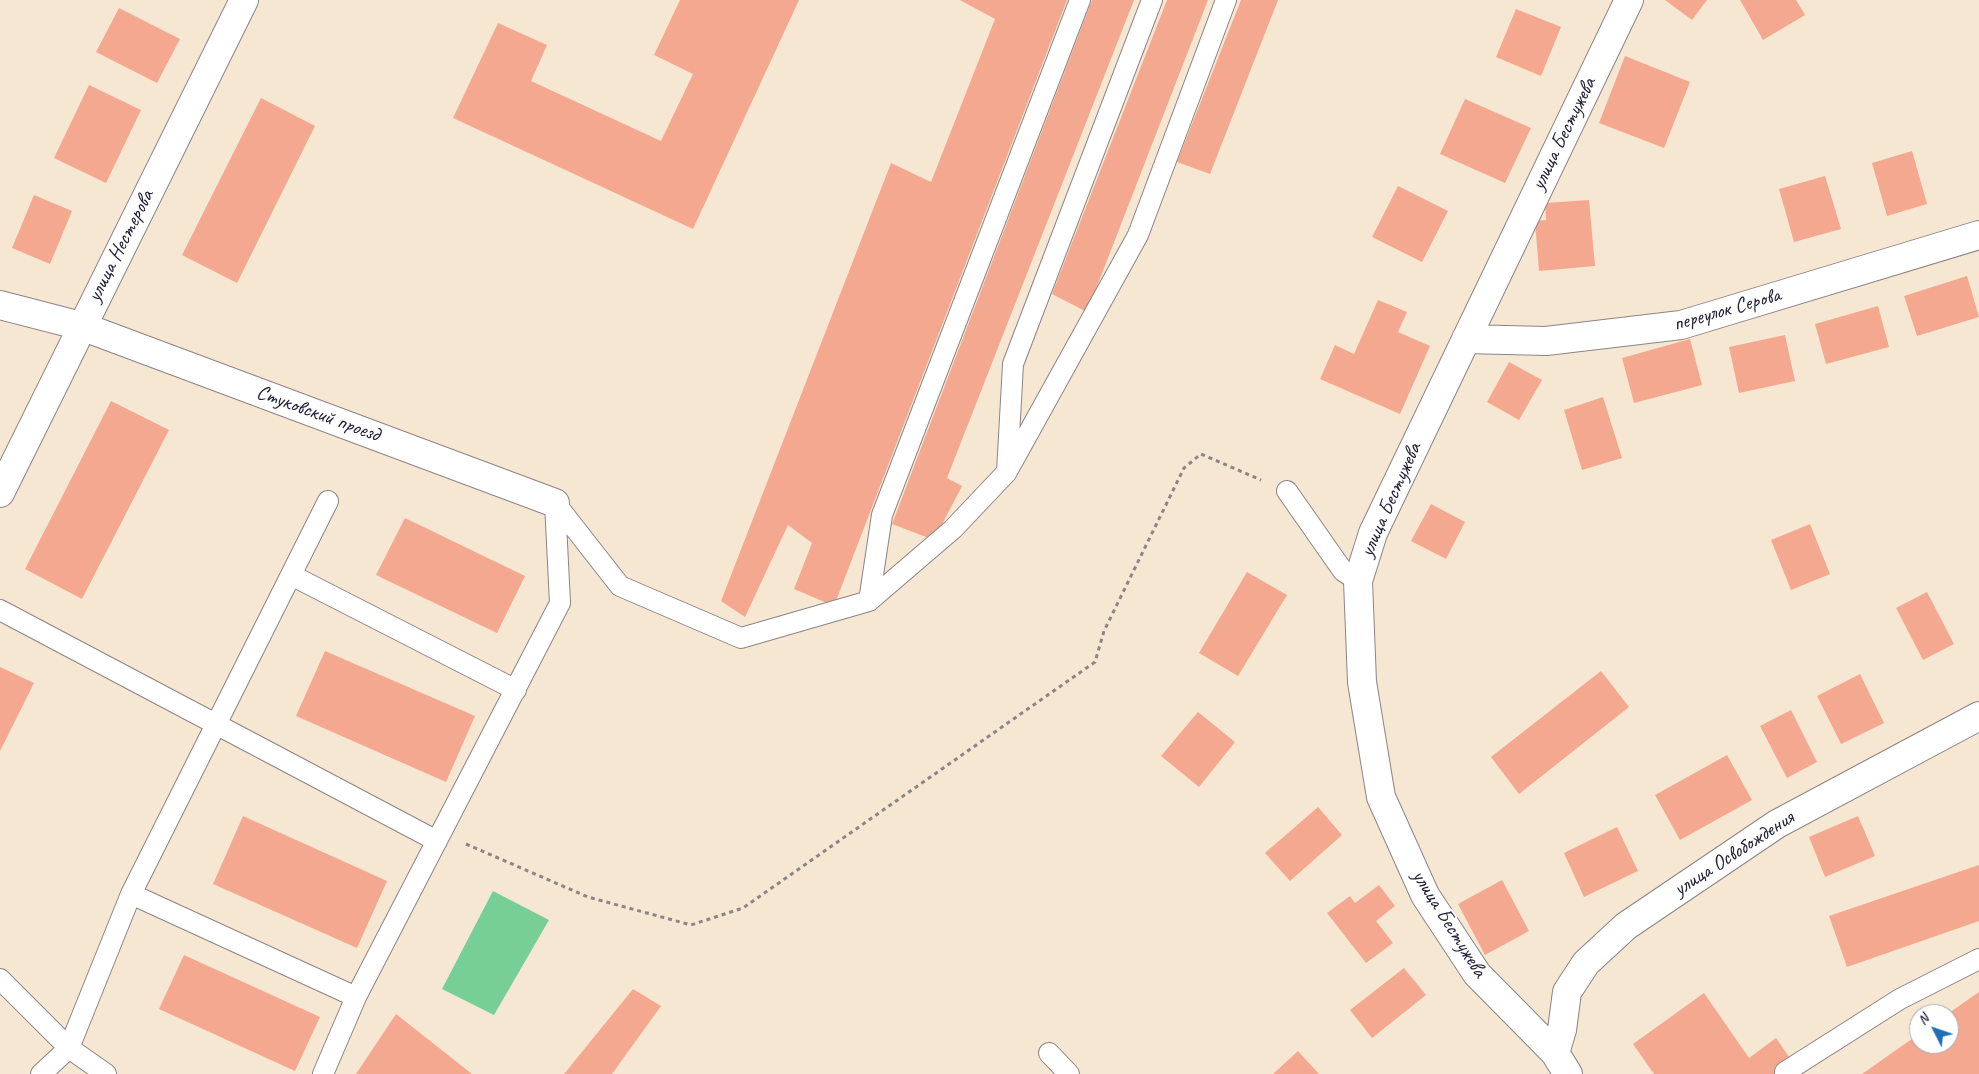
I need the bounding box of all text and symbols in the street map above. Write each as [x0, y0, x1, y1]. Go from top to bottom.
street label: улица Бестужева [1526, 74, 1602, 194]
street label: улица Нестерова [82, 186, 160, 306]
street label: переулок Серова [1671, 283, 1783, 337]
street label: Стуковский проезд [253, 380, 383, 448]
street label: улица Бестужева [1355, 439, 1427, 561]
street label: улица Освобождения [1669, 806, 1799, 902]
street label: улица Бестужева [1406, 865, 1492, 983]
north arrow [1909, 1004, 1959, 1054]
text: N [1914, 1011, 1932, 1028]

